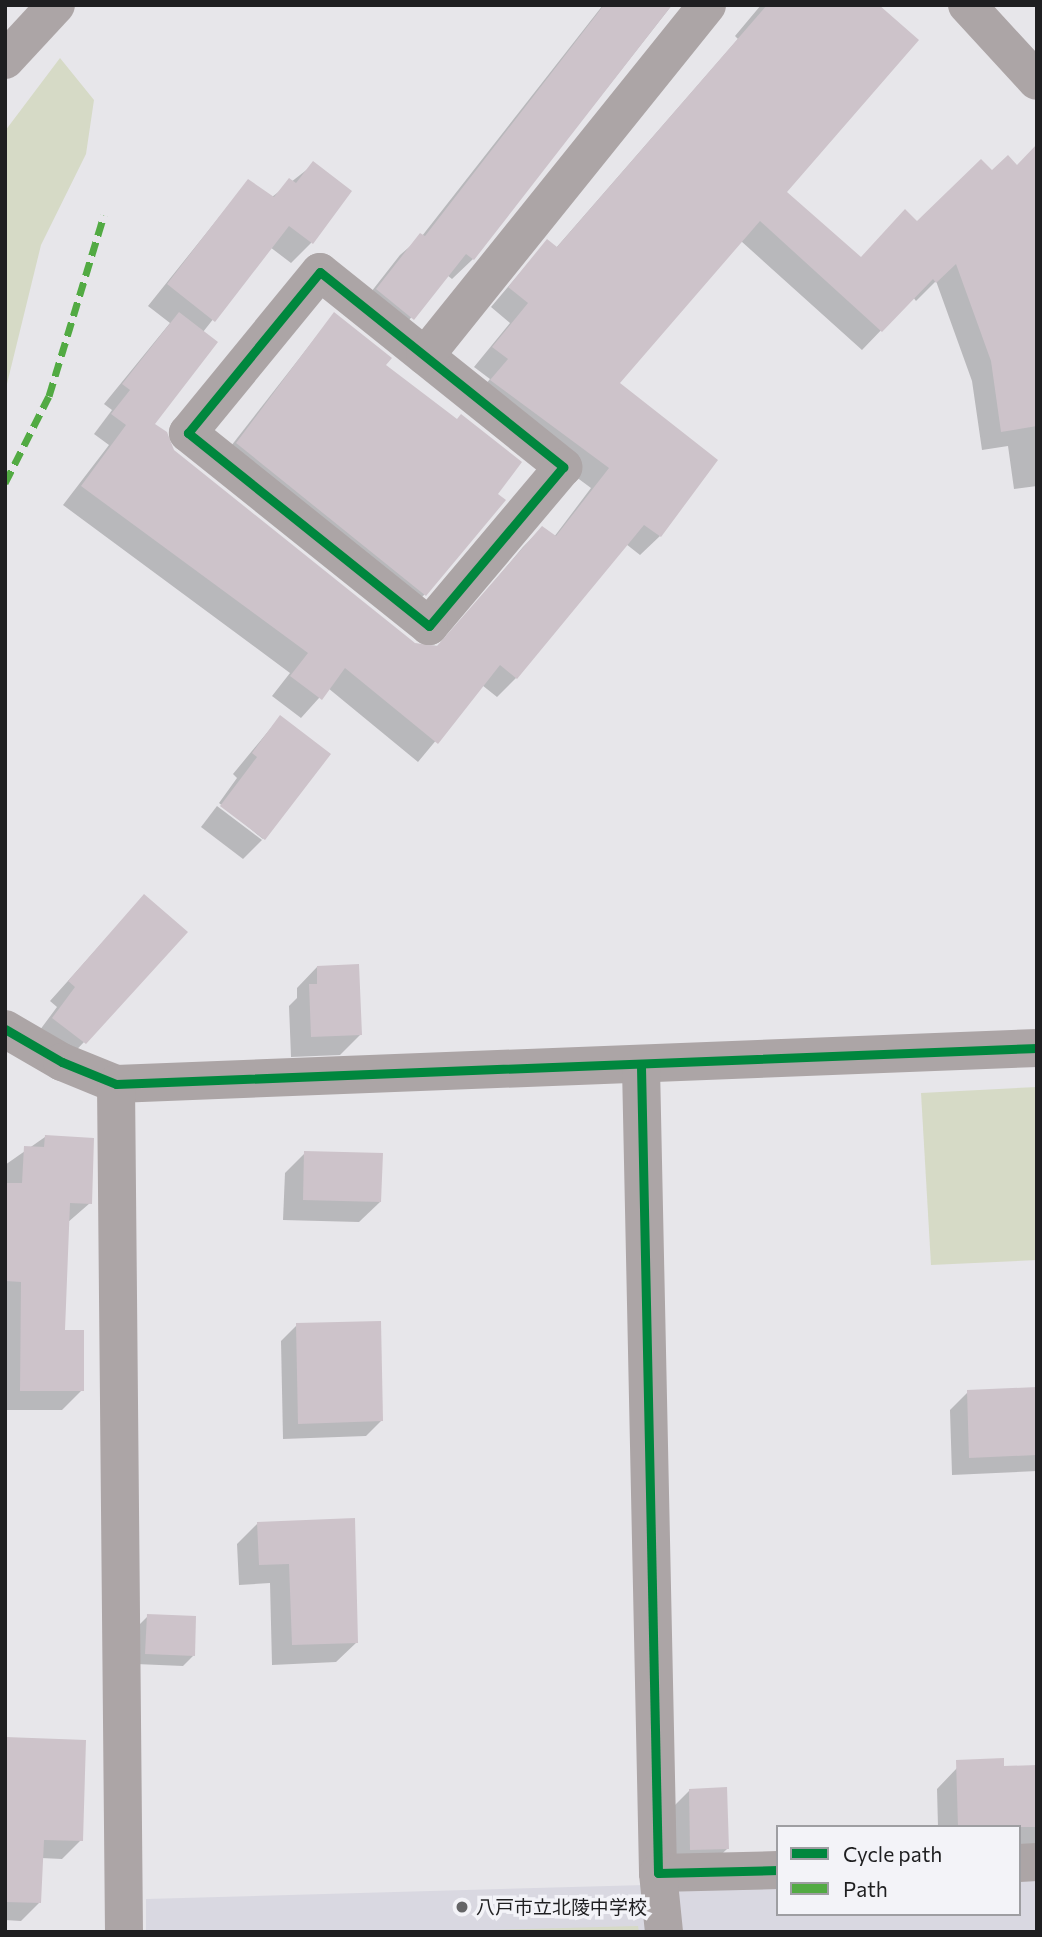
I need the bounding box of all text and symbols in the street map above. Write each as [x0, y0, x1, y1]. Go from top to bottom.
legend [776, 1825, 1021, 1916]
text: Cycle path [843, 1841, 942, 1866]
text: Path [843, 1876, 888, 1901]
place label: 八戸市立北陵中学校 [476, 1896, 647, 1918]
marker: 八戸市立北陵中学校 [454, 1899, 470, 1915]

